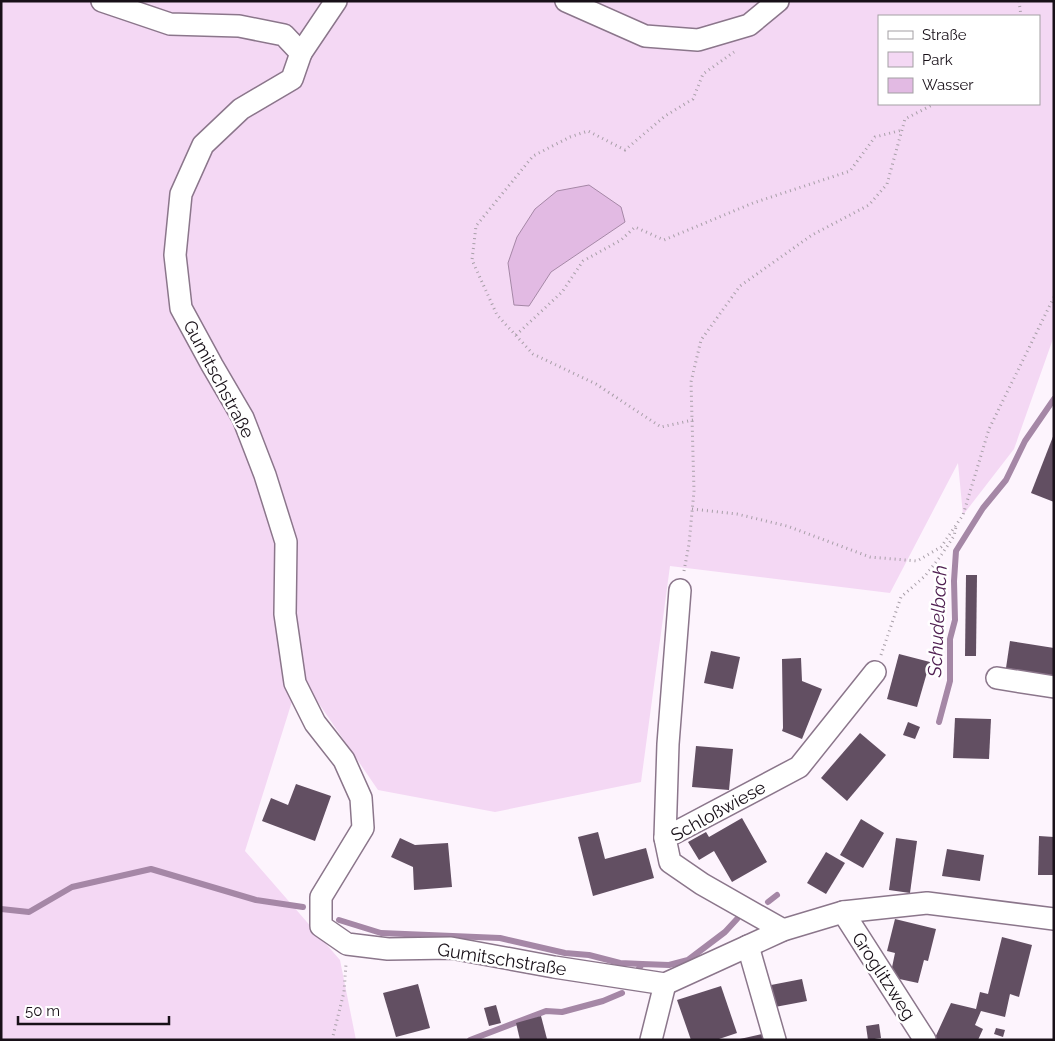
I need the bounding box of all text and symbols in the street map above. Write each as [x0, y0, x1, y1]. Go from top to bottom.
legend [878, 15, 1040, 105]
text: Straße [922, 26, 967, 44]
text: Park [922, 51, 953, 69]
text: Wasser [922, 76, 974, 94]
street label: Gumitschstraße [179, 316, 259, 442]
water label: Schudelbach [923, 564, 951, 679]
street label: Schloßwiese [667, 776, 769, 846]
street label: Groglitzweg [848, 928, 920, 1024]
street label: Gumitschstraße [436, 938, 568, 980]
scale bar [18, 994, 169, 1026]
text: 50 m [25, 1002, 60, 1020]

